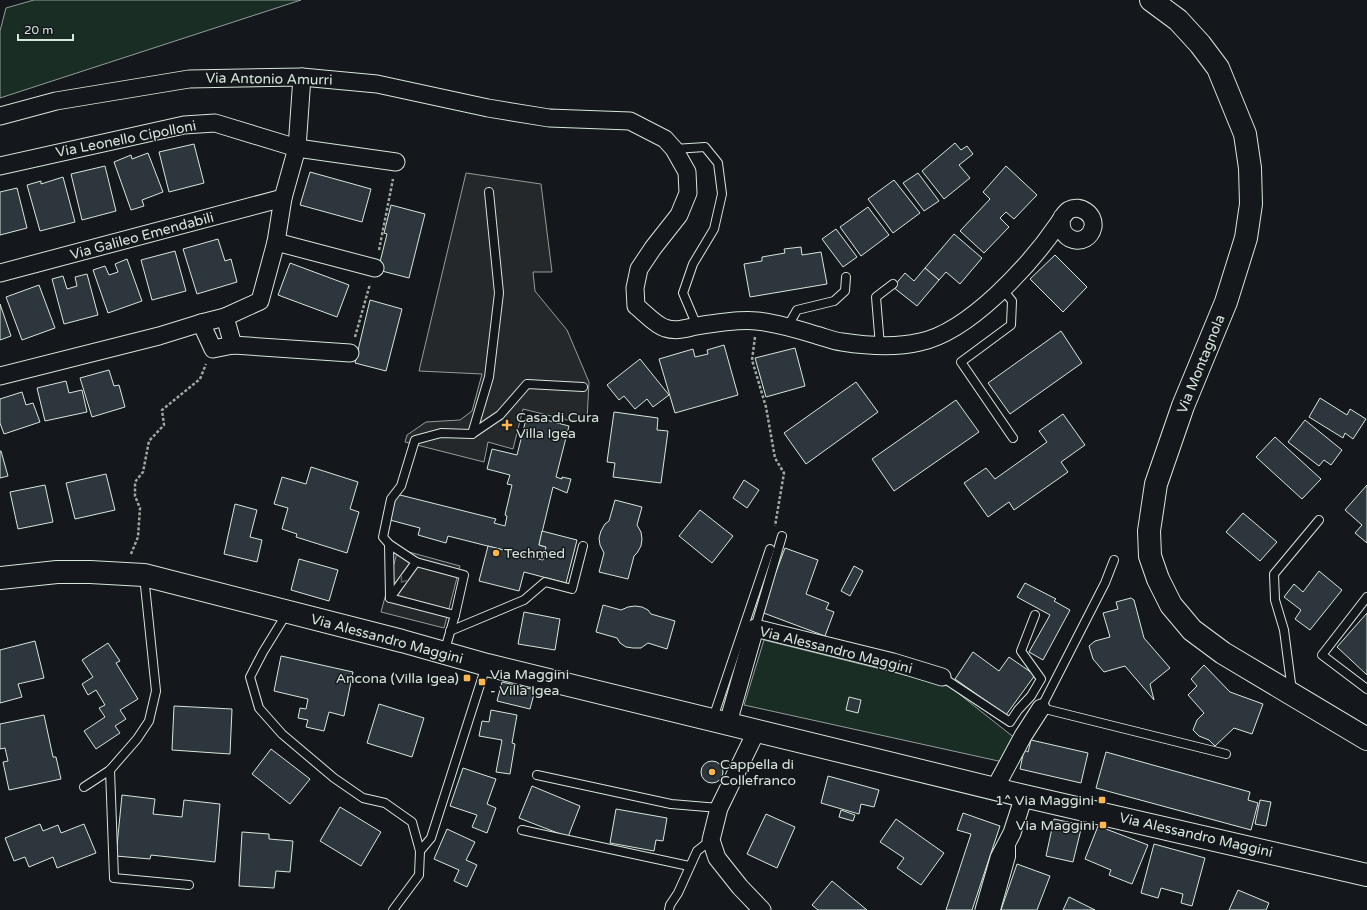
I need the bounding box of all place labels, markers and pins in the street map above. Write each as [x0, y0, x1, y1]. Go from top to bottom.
place label: Casa di Cura Villa Igea [516, 409, 599, 442]
marker: Casa di Cura Villa Igea [501, 419, 513, 431]
place label: Techmed [504, 545, 565, 562]
marker: Techmed [491, 548, 501, 558]
place label: Via Maggini - Villa Igea [490, 666, 569, 699]
place label: Ancona (Villa Igea) [336, 670, 459, 687]
marker: Ancona (Villa Igea) [462, 673, 472, 683]
marker: Via Maggini - Villa Igea [477, 677, 487, 687]
place label: Cappella di Collefranco [720, 756, 796, 789]
marker: Cappella di Collefranco [707, 767, 717, 777]
place label: 1^ Via Maggini [995, 792, 1094, 809]
marker: 1^ Via Maggini [1097, 795, 1107, 805]
place label: Via Maggini [1016, 817, 1095, 834]
marker: Via Maggini [1098, 820, 1108, 830]

